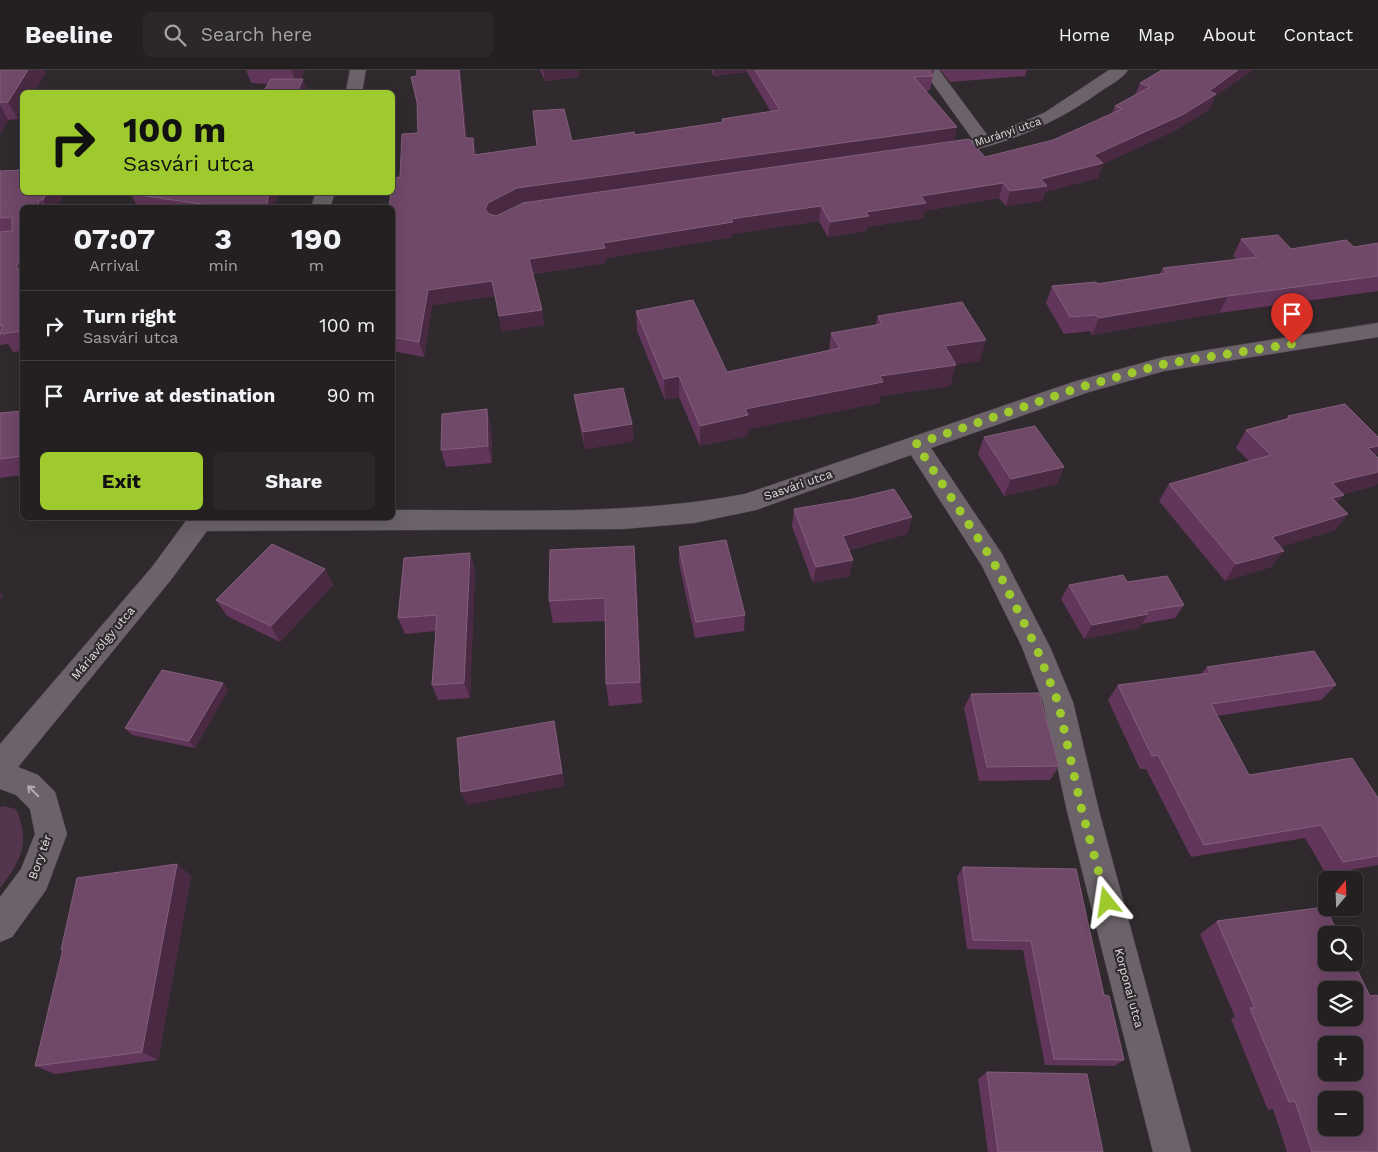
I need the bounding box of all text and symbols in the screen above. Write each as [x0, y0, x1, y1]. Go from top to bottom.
search box [143, 12, 493, 57]
text: Beeline [25, 21, 113, 49]
icon: search [161, 21, 189, 49]
text: Search here [201, 23, 312, 46]
text: Home [1059, 24, 1110, 45]
text: Map [1138, 24, 1175, 45]
text: About [1203, 24, 1255, 45]
text: Contact [1283, 24, 1353, 45]
text: 100 m [123, 109, 226, 151]
icon: right [40, 110, 105, 175]
street label: Murányi utca [973, 115, 1043, 149]
text: Sasvári utca [123, 151, 254, 176]
text: 07:07 [73, 221, 155, 256]
text: 3 [214, 221, 232, 256]
text: 190 [291, 221, 342, 256]
text: Arrival [89, 256, 139, 275]
text: min [208, 256, 238, 275]
text: m [309, 256, 324, 275]
pin [1271, 293, 1313, 344]
icon: arrive [1278, 300, 1306, 328]
text: Turn right [83, 305, 176, 328]
icon: right [40, 312, 68, 340]
text: 100 m [319, 314, 375, 337]
text: Sasvári utca [83, 328, 178, 347]
icon: arrive [40, 382, 68, 410]
text: Arrive at destination [83, 384, 275, 407]
text: 90 m [327, 384, 375, 407]
button: Exit [40, 452, 203, 510]
button: Share [213, 452, 375, 510]
street label: Sasvári utca [762, 467, 834, 503]
street label: Máriavölgy utca [68, 603, 138, 682]
one-way arrow [27, 785, 39, 797]
street label: Bory tér [25, 833, 55, 881]
north arrow [1318, 871, 1362, 916]
map controls [1318, 871, 1363, 1136]
position arrow [1080, 875, 1132, 927]
button: search [1318, 926, 1363, 971]
street label: Korponai utca [1112, 947, 1146, 1029]
button: layers [1318, 981, 1363, 1026]
button: + [1318, 1036, 1363, 1081]
button: − [1318, 1091, 1363, 1136]

